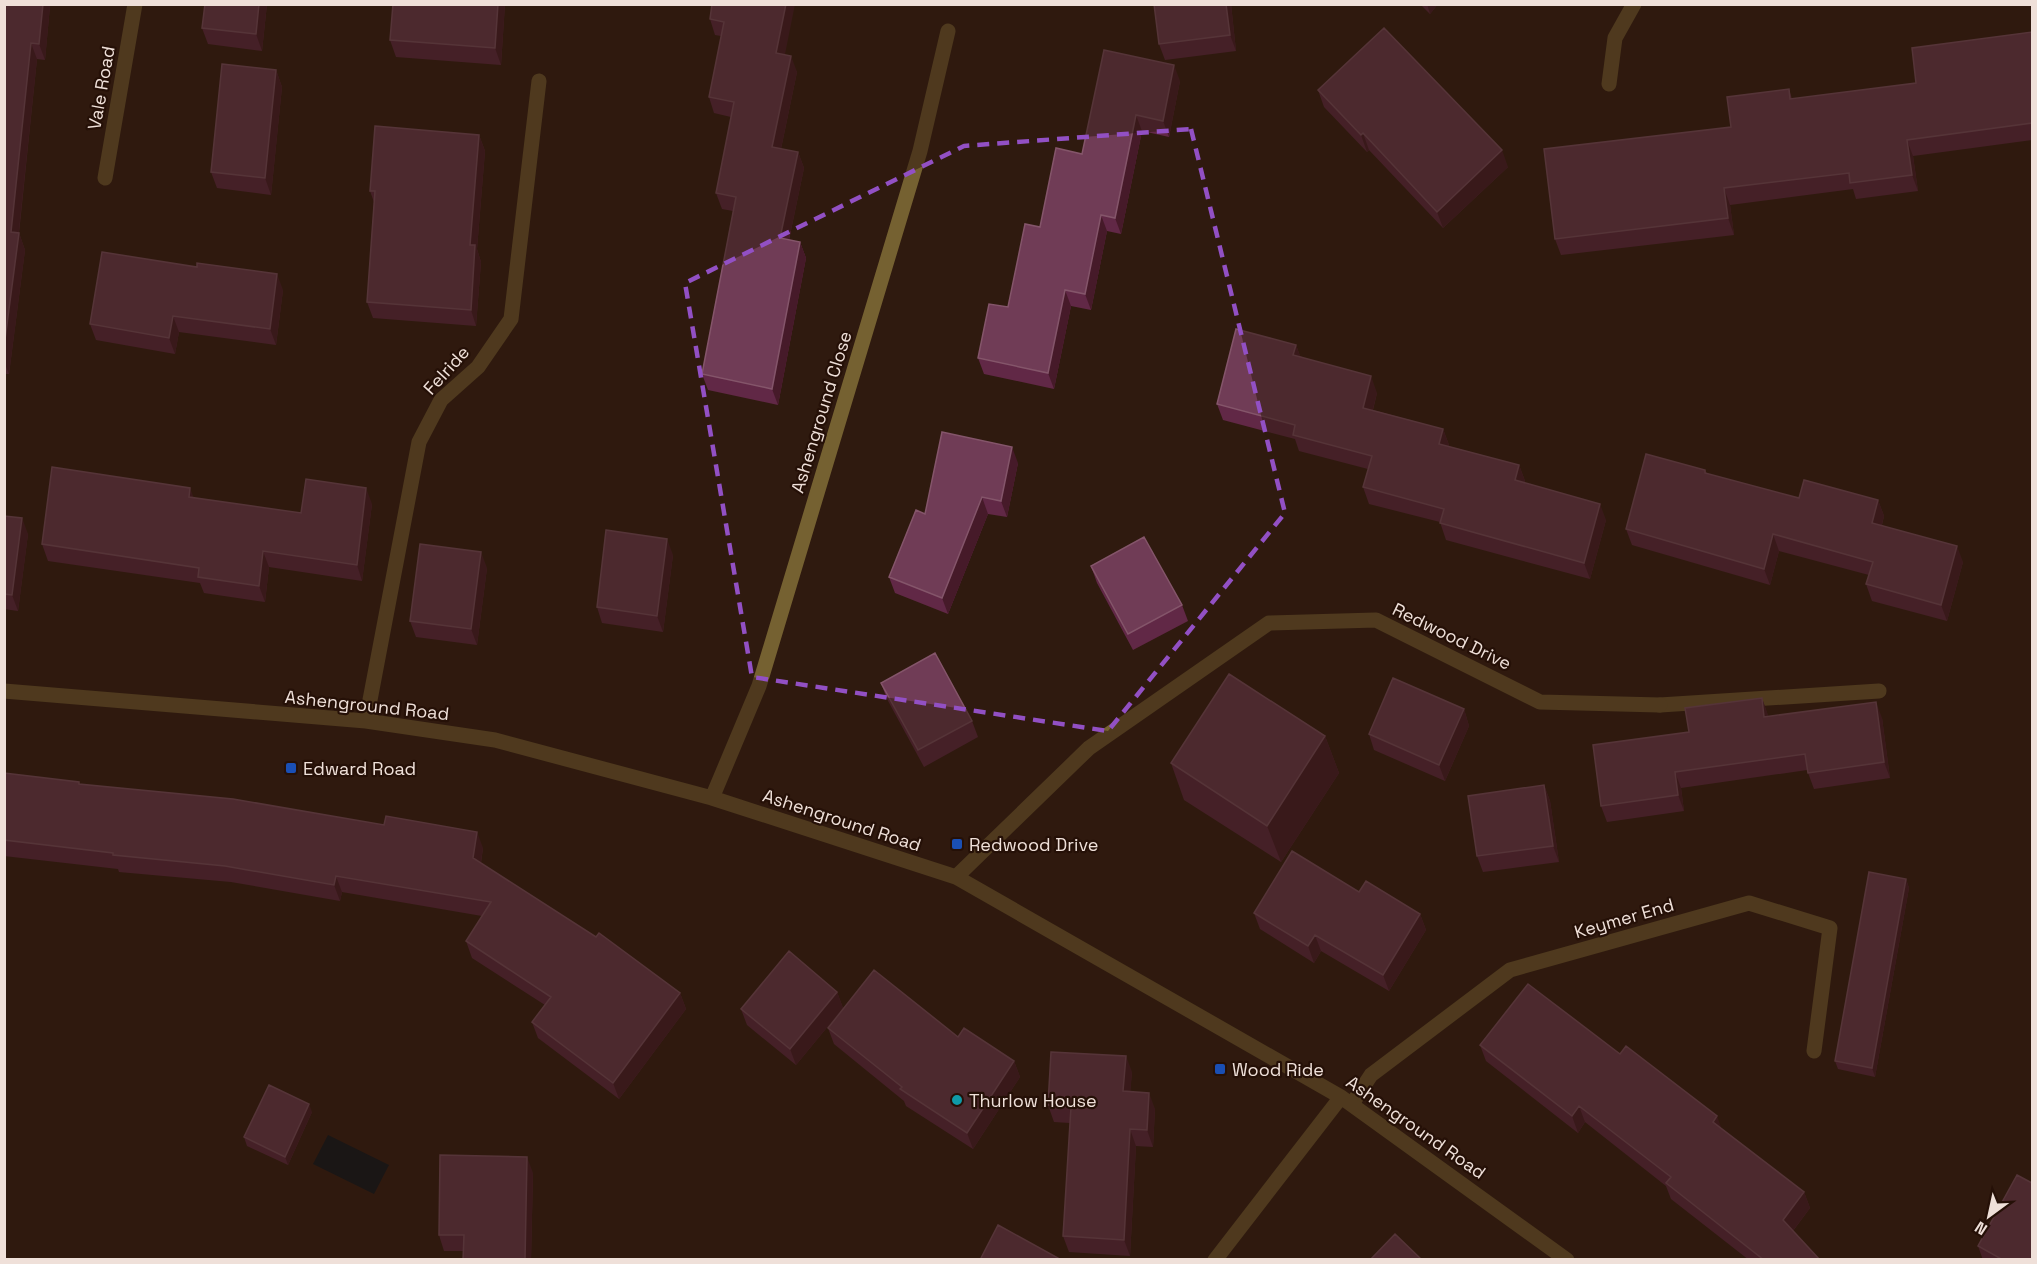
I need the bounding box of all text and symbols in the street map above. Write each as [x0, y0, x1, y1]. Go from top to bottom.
street label: Vale Road [82, 44, 120, 132]
street label: Ashenground Close [785, 328, 857, 496]
street label: Felride [418, 341, 474, 399]
street label: Redwood Drive [1389, 597, 1515, 675]
street label: Ashenground Road [284, 685, 450, 725]
place label: Edward Road [303, 757, 416, 780]
marker: Edward Road [284, 761, 298, 775]
street label: Ashenground Road [760, 784, 924, 856]
place label: Redwood Drive [969, 833, 1098, 856]
marker: Redwood Drive [950, 837, 964, 851]
street label: Keymer End [1572, 893, 1676, 943]
place label: Wood Ride [1232, 1058, 1324, 1081]
marker: Wood Ride [1213, 1062, 1227, 1076]
street label: Ashenground Road [1342, 1070, 1490, 1184]
place label: Thurlow House [969, 1089, 1097, 1112]
marker: Thurlow House [950, 1093, 964, 1107]
north arrow [1959, 1186, 2019, 1246]
text: N [1971, 1216, 1991, 1240]

